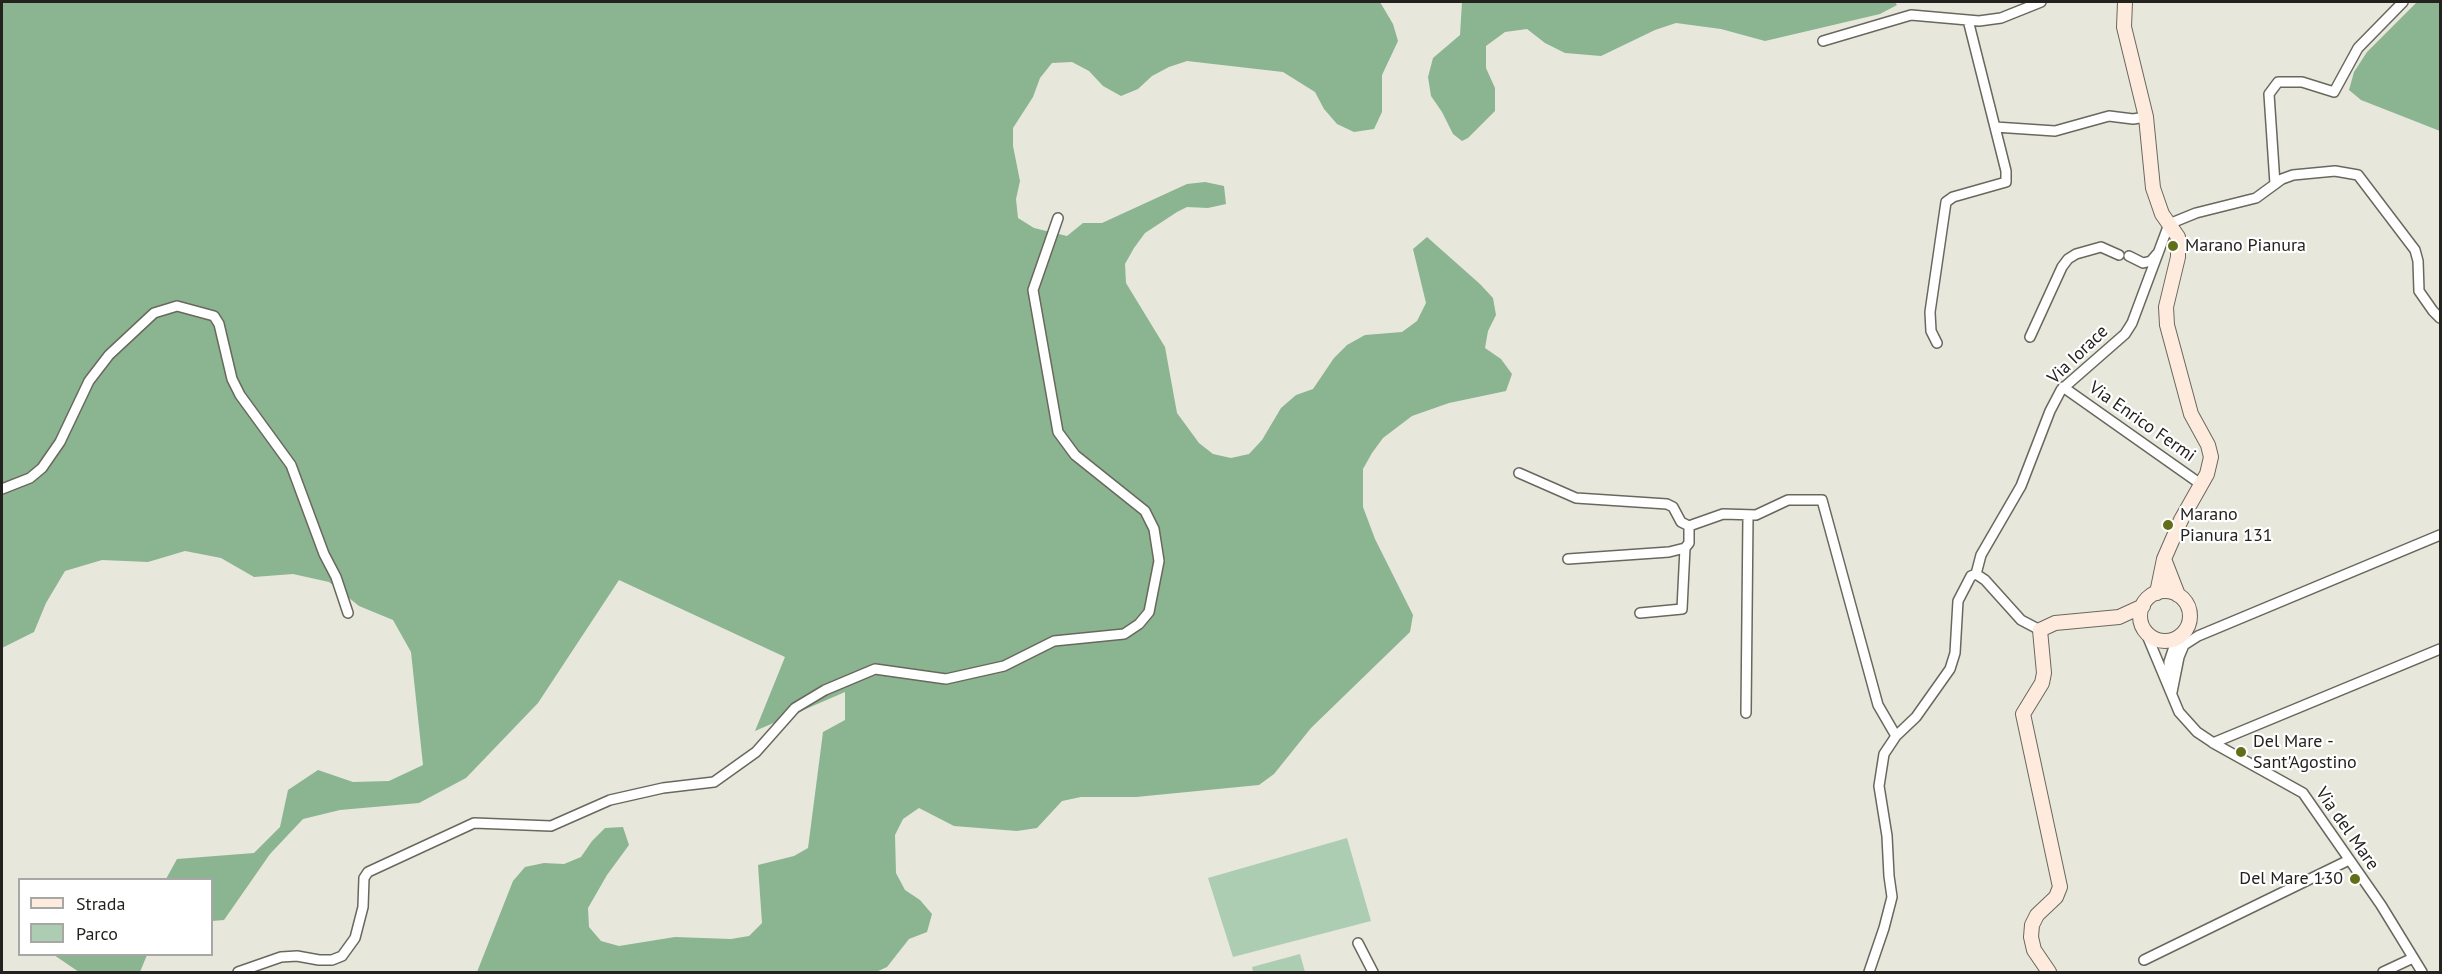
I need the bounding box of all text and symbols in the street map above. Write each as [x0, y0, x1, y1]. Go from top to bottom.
place label: Marano Pianura [2185, 235, 2306, 257]
marker: Marano Pianura [2166, 239, 2180, 253]
street label: Via Iorace [2043, 321, 2113, 389]
street label: Via Enrico Fermi [2084, 377, 2200, 467]
place label: Marano Pianura 131 [2180, 504, 2273, 546]
marker: Marano Pianura 131 [2161, 518, 2175, 532]
place label: Del Mare - Sant'Agostino [2253, 731, 2357, 774]
marker: Del Mare - Sant'Agostino [2234, 745, 2248, 759]
street label: Via del Mare [2311, 783, 2383, 875]
place label: Del Mare 130 [2239, 868, 2343, 890]
marker: Del Mare 130 [2348, 872, 2362, 886]
legend [18, 878, 213, 956]
text: Strada [76, 892, 125, 915]
text: Parco [76, 922, 118, 945]

